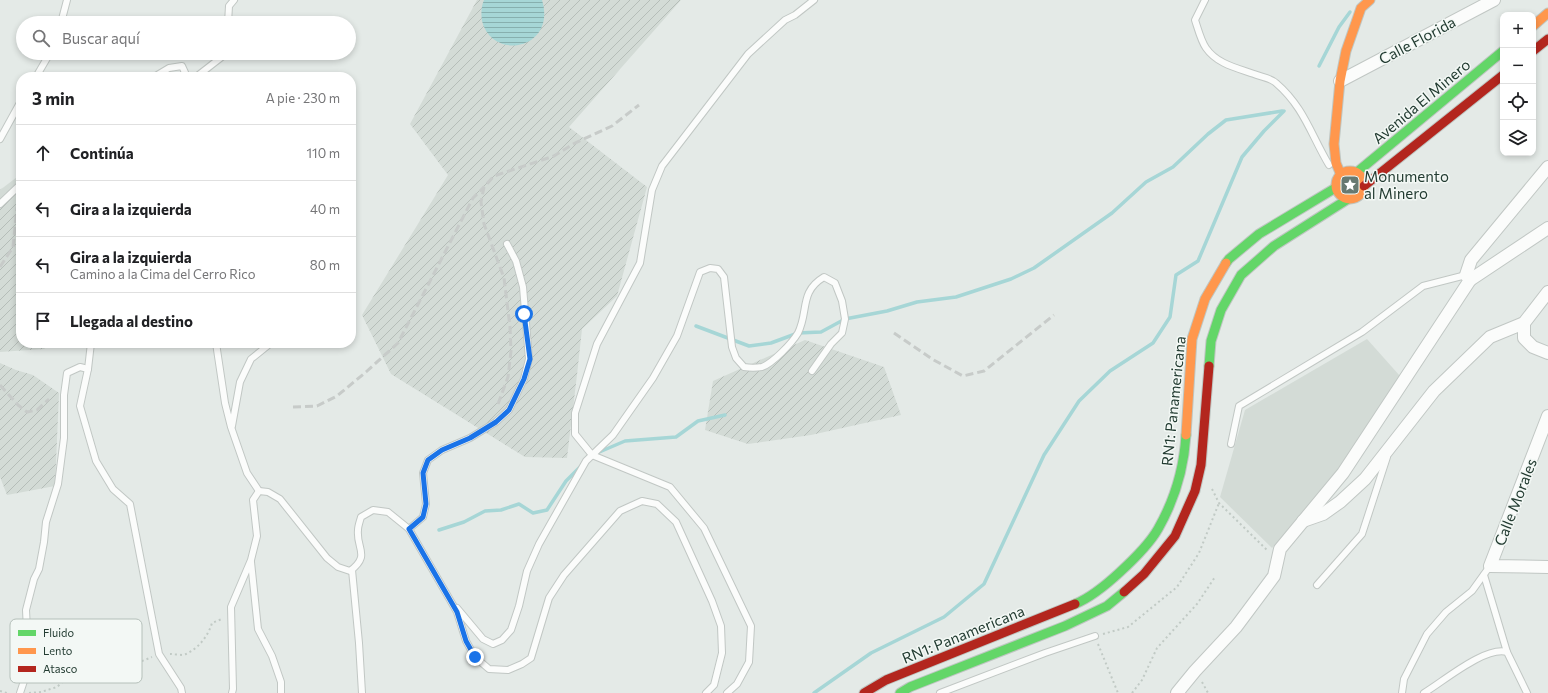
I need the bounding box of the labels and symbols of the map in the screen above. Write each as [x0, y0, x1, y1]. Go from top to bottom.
street label: Calle Florida [1376, 12, 1458, 68]
street label: Avenida El Minero [1368, 55, 1474, 147]
place label: Monumento al Minero [1364, 167, 1449, 202]
place icon: Monumento al Minero [1339, 174, 1361, 196]
route start [515, 305, 533, 323]
street label: RN1: Panamericana [1157, 335, 1189, 467]
street label: Calle Morales [1490, 456, 1540, 548]
street label: RN1: Panamericana [899, 601, 1027, 667]
legend [10, 619, 142, 683]
text: Fluido [43, 626, 74, 639]
text: Lento [43, 644, 73, 657]
route end [466, 648, 484, 666]
text: Atasco [43, 662, 78, 675]

